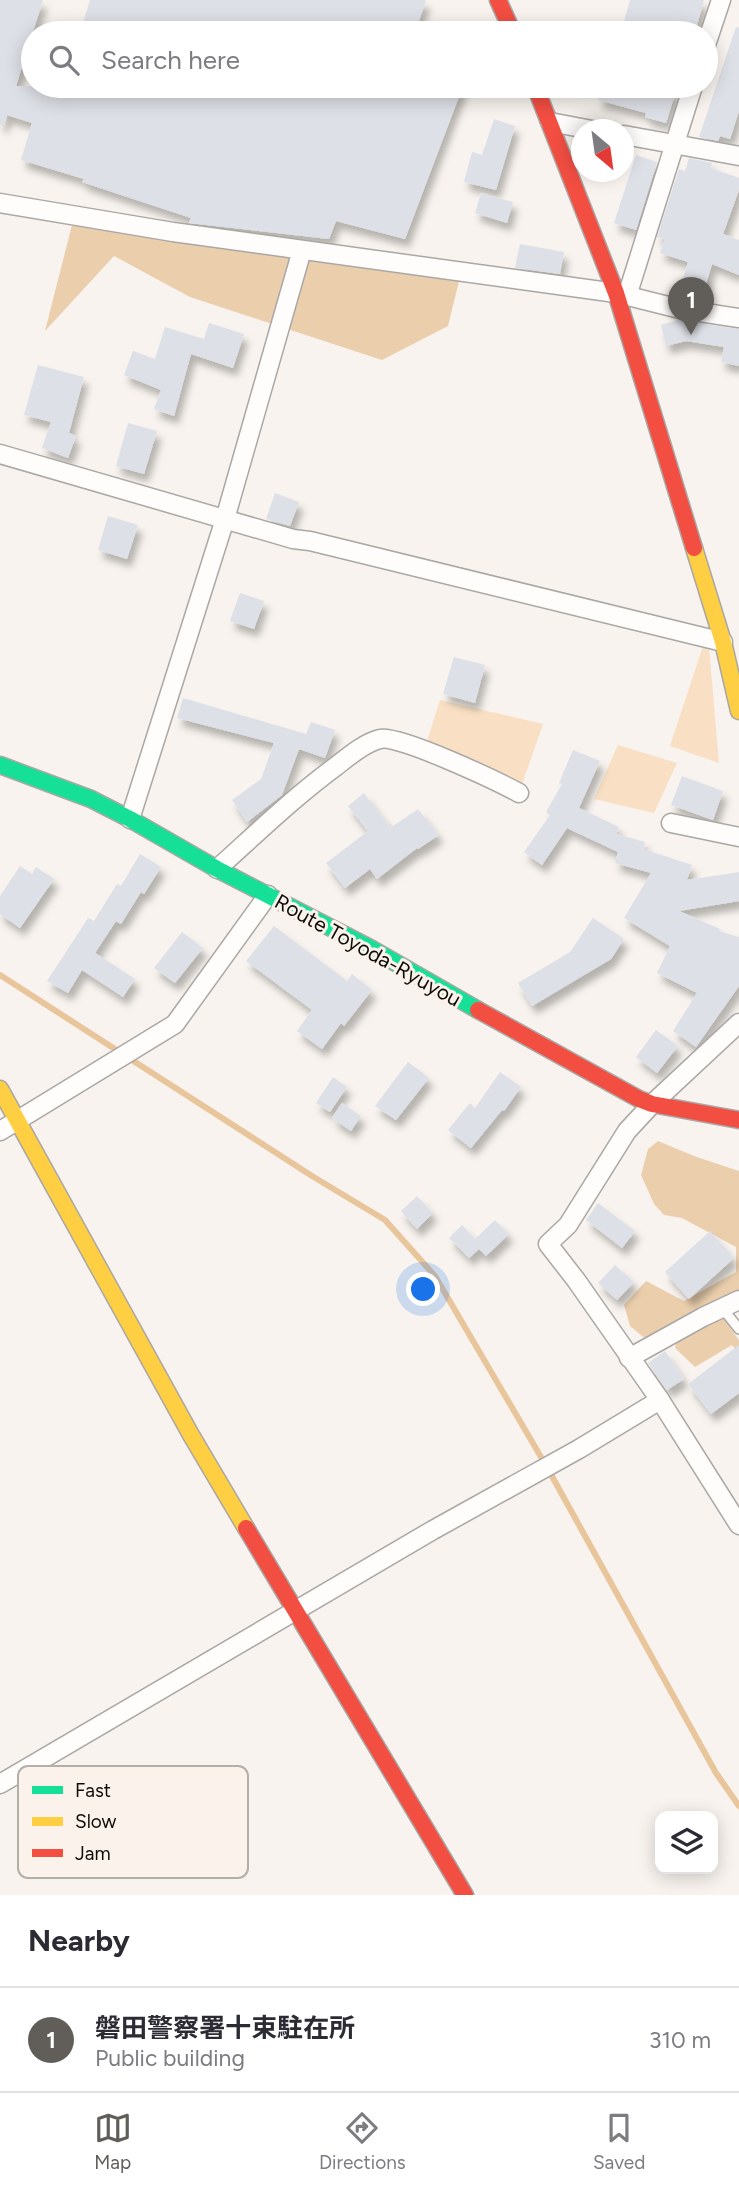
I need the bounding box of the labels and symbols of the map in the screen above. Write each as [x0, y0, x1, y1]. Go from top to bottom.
north arrow [571, 119, 634, 182]
pin: 1 [668, 277, 714, 335]
street label: Route Toyoda-Ryuyou [271, 888, 465, 1012]
your location [406, 1272, 440, 1306]
legend [18, 1766, 248, 1878]
text: Fast [75, 1779, 111, 1802]
text: Slow [75, 1810, 117, 1833]
text: Jam [75, 1842, 111, 1865]

